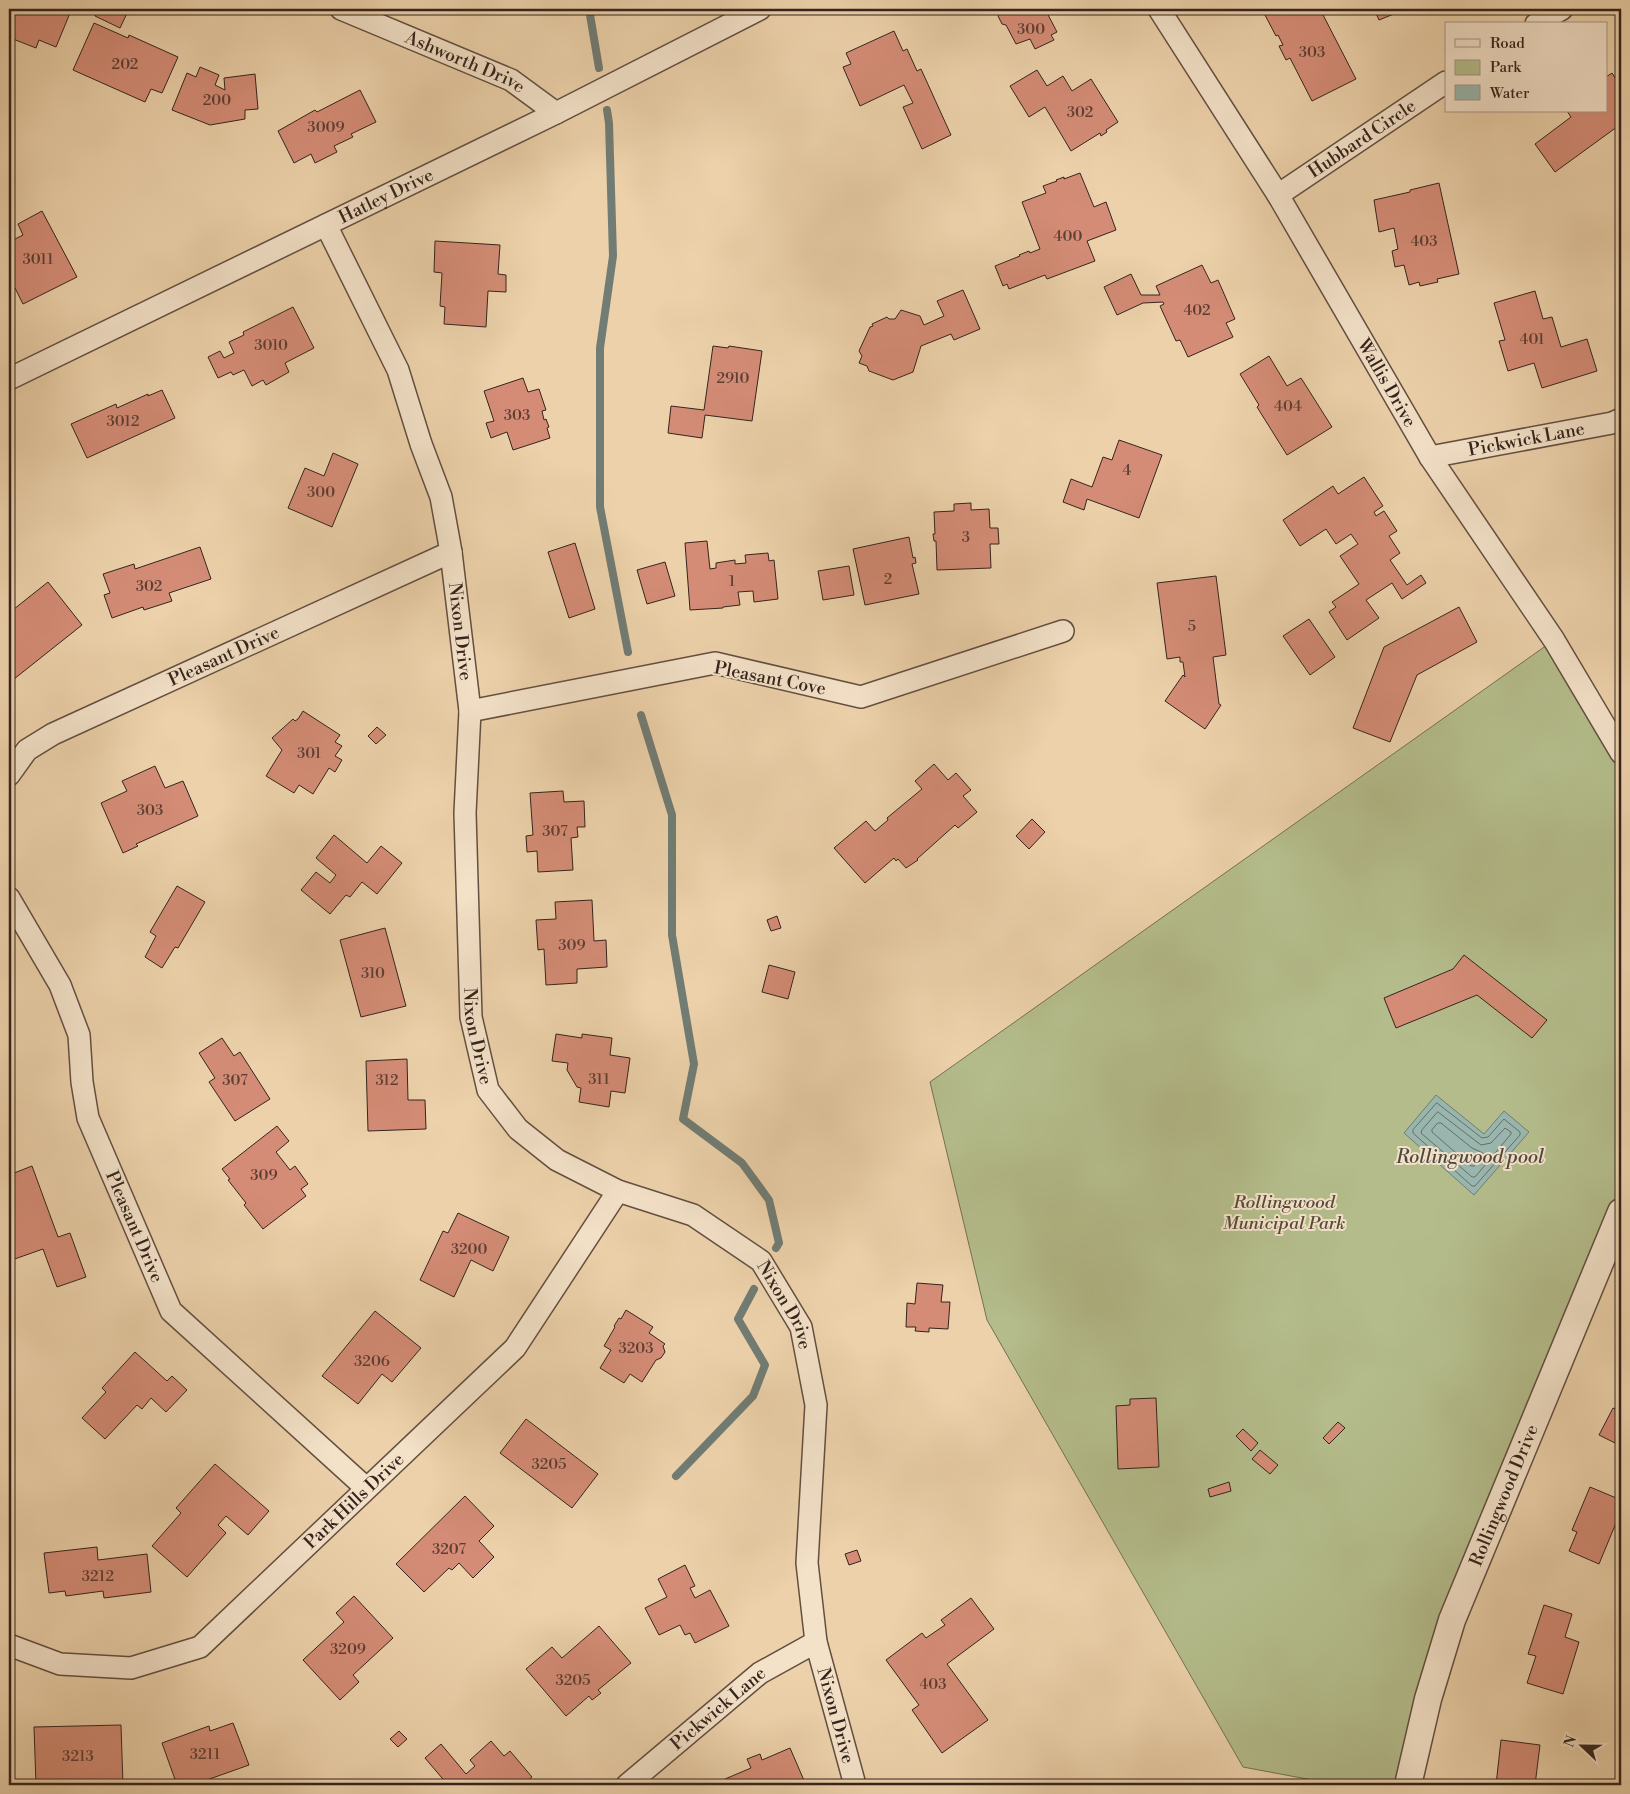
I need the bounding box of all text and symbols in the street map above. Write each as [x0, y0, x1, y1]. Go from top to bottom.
house number: 300 [1017, 20, 1045, 39]
legend [1445, 22, 1608, 112]
street label: Ashworth Drive [401, 26, 530, 99]
text: Road [1490, 34, 1525, 53]
house number: 303 [1299, 43, 1325, 62]
house number: 202 [112, 55, 138, 74]
text: Park [1490, 58, 1522, 77]
text: Water [1489, 84, 1530, 103]
house number: 200 [203, 91, 231, 110]
street label: Hubbard Circle [1304, 95, 1420, 184]
house number: 302 [1067, 103, 1093, 122]
house number: 3009 [307, 118, 345, 137]
street label: Hatley Drive [335, 163, 437, 229]
house number: 400 [1054, 227, 1082, 246]
house number: 403 [1410, 232, 1438, 251]
house number: 3011 [22, 250, 54, 269]
house number: 402 [1183, 301, 1211, 320]
house number: 401 [1520, 330, 1545, 349]
street label: Wallis Drive [1351, 334, 1421, 431]
house number: 3010 [254, 336, 288, 355]
house number: 2910 [716, 369, 750, 388]
house number: 404 [1274, 397, 1302, 416]
house number: 303 [504, 406, 530, 425]
house number: 3012 [106, 412, 140, 431]
street label: Pickwick Lane [1466, 417, 1587, 462]
house number: 4 [1123, 461, 1132, 480]
house number: 300 [307, 483, 335, 502]
house number: 3 [962, 528, 970, 547]
house number: 2 [884, 570, 892, 589]
house number: 1 [729, 572, 736, 591]
house number: 302 [136, 577, 162, 596]
street label: Nixon Drive [443, 581, 477, 682]
house number: 5 [1188, 617, 1196, 636]
street label: Pleasant Drive [165, 621, 283, 692]
street label: Pleasant Cove [712, 656, 828, 701]
house number: 301 [297, 744, 322, 763]
house number: 303 [137, 801, 163, 820]
house number: 307 [542, 822, 568, 841]
house number: 309 [558, 936, 586, 955]
house number: 310 [361, 964, 385, 983]
street label: Nixon Drive [458, 987, 497, 1087]
house number: 311 [588, 1070, 610, 1089]
house number: 307 [222, 1071, 248, 1090]
house number: 312 [375, 1071, 399, 1090]
water label: Rollingwood pool [1395, 1145, 1544, 1169]
house number: 309 [250, 1166, 278, 1185]
street label: Pleasant Drive [100, 1167, 168, 1286]
park label: Rollingwood Municipal Park [1223, 1191, 1345, 1235]
house number: 3200 [451, 1240, 487, 1259]
street label: Nixon Drive [751, 1256, 816, 1351]
house number: 3203 [618, 1339, 654, 1358]
house number: 3206 [354, 1352, 390, 1371]
street label: Rollingwood Drive [1465, 1421, 1544, 1570]
street label: Park Hills Drive [299, 1448, 409, 1554]
house number: 3205 [531, 1455, 567, 1474]
house number: 3207 [432, 1540, 467, 1559]
house number: 3212 [82, 1567, 114, 1586]
house number: 3209 [330, 1640, 366, 1659]
street label: Pickwick Lane [666, 1662, 771, 1756]
street label: Nixon Drive [811, 1665, 860, 1766]
house number: 3205 [555, 1671, 591, 1690]
house number: 403 [919, 1675, 947, 1694]
north arrow [1558, 1722, 1608, 1772]
text: N [1560, 1733, 1581, 1750]
house number: 3211 [190, 1745, 221, 1764]
house number: 3213 [62, 1747, 94, 1766]

